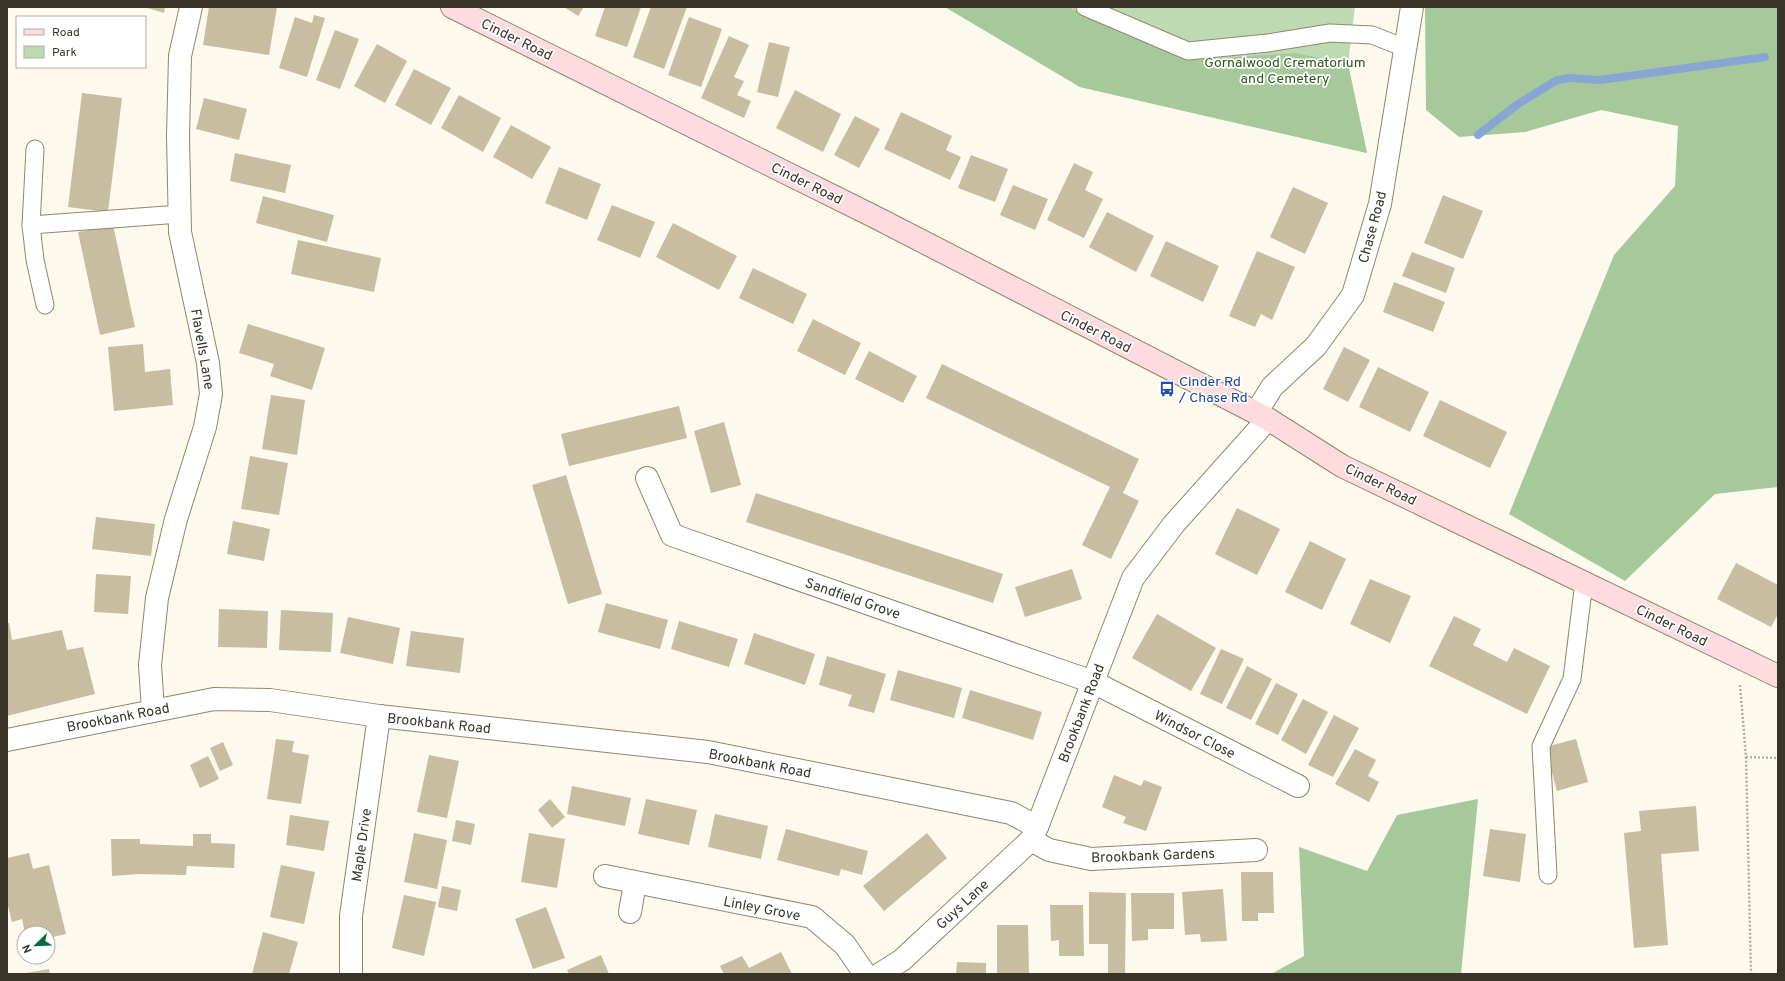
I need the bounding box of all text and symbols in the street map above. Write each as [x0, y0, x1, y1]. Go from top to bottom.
legend [16, 16, 146, 68]
street label: Cinder Road [478, 16, 555, 65]
text: Road [52, 25, 80, 41]
text: Park [52, 45, 77, 61]
park label: Gornalwood Crematorium and Cemetery [1204, 55, 1366, 88]
street label: Cinder Road [768, 160, 845, 209]
street label: Chase Road [1356, 189, 1391, 265]
street label: Cinder Road [1057, 307, 1134, 357]
street label: Flavells Lane [186, 308, 217, 391]
place label: Cinder Rd / Chase Rd [1178, 374, 1248, 407]
bus stop icon: Cinder Rd / Chase Rd [1158, 380, 1176, 398]
street label: Cinder Road [1342, 461, 1419, 510]
street label: Sandfield Grove [803, 575, 902, 624]
street label: Cinder Road [1633, 602, 1710, 651]
street label: Brookbank Road [1056, 662, 1109, 765]
street label: Brookbank Road [66, 700, 171, 737]
street label: Windsor Close [1151, 708, 1238, 763]
street label: Brookbank Road [386, 711, 492, 738]
street label: Brookbank Road [707, 746, 812, 783]
street label: Maple Drive [349, 807, 376, 883]
street label: Brookbank Gardens [1091, 846, 1215, 867]
street label: Guys Lane [933, 876, 993, 934]
street label: Linley Grove [722, 894, 802, 925]
north arrow [16, 925, 56, 965]
text: N [20, 942, 36, 955]

